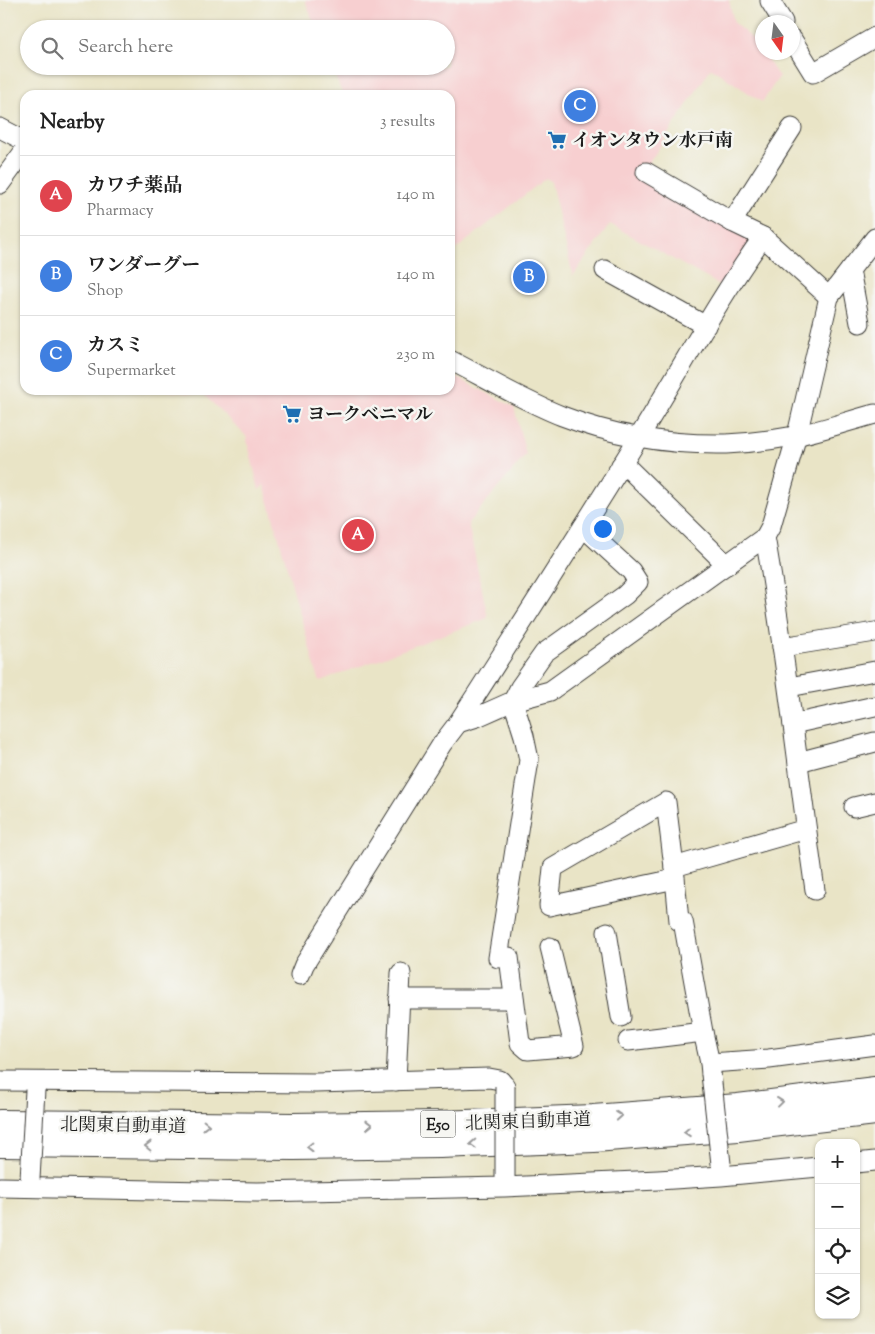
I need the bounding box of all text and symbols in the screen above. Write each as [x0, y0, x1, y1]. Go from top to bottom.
north arrow [755, 15, 800, 60]
search box [20, 20, 455, 75]
icon: search [38, 34, 66, 62]
text: Search here [78, 34, 173, 61]
pin: C [564, 87, 596, 125]
text: Nearby [40, 108, 105, 138]
text: 3 results [380, 111, 435, 134]
supermarket icon: イオンタウン水戸南 [546, 129, 568, 151]
place label: イオンタウン水戸南 [572, 129, 733, 155]
text: カワチ薬品 [87, 173, 182, 200]
text: A [50, 184, 63, 207]
text: 140 m [397, 184, 435, 207]
text: Pharmacy [87, 200, 154, 223]
text: ワンダーグー [87, 253, 200, 280]
pin: B [513, 258, 545, 296]
text: B [51, 264, 61, 287]
text: 140 m [397, 264, 435, 287]
text: Shop [87, 280, 123, 303]
text: カスミ [87, 333, 144, 360]
text: C [50, 344, 62, 367]
text: 230 m [396, 344, 435, 367]
text: Supermarket [87, 360, 176, 383]
supermarket icon: ヨークベニマル [281, 403, 303, 425]
place label: ヨークベニマル [307, 403, 433, 429]
pin: A [342, 516, 374, 554]
your location [590, 516, 616, 542]
one-way arrow [777, 1097, 785, 1108]
street label: 北関東自動車道 [465, 1108, 591, 1138]
road number: E50 [420, 1110, 456, 1138]
one-way arrow [615, 1111, 623, 1122]
street label: 北関東自動車道 [60, 1113, 186, 1141]
one-way arrow [202, 1120, 210, 1131]
one-way arrow [365, 1120, 373, 1131]
one-way arrow [683, 1126, 691, 1137]
one-way arrow [468, 1138, 476, 1149]
map controls [815, 1139, 860, 1319]
button: + [815, 1139, 860, 1184]
one-way arrow [144, 1141, 152, 1151]
one-way arrow [306, 1142, 314, 1152]
button: − [815, 1184, 860, 1229]
button: locate [815, 1229, 860, 1274]
button: layers [815, 1274, 860, 1319]

